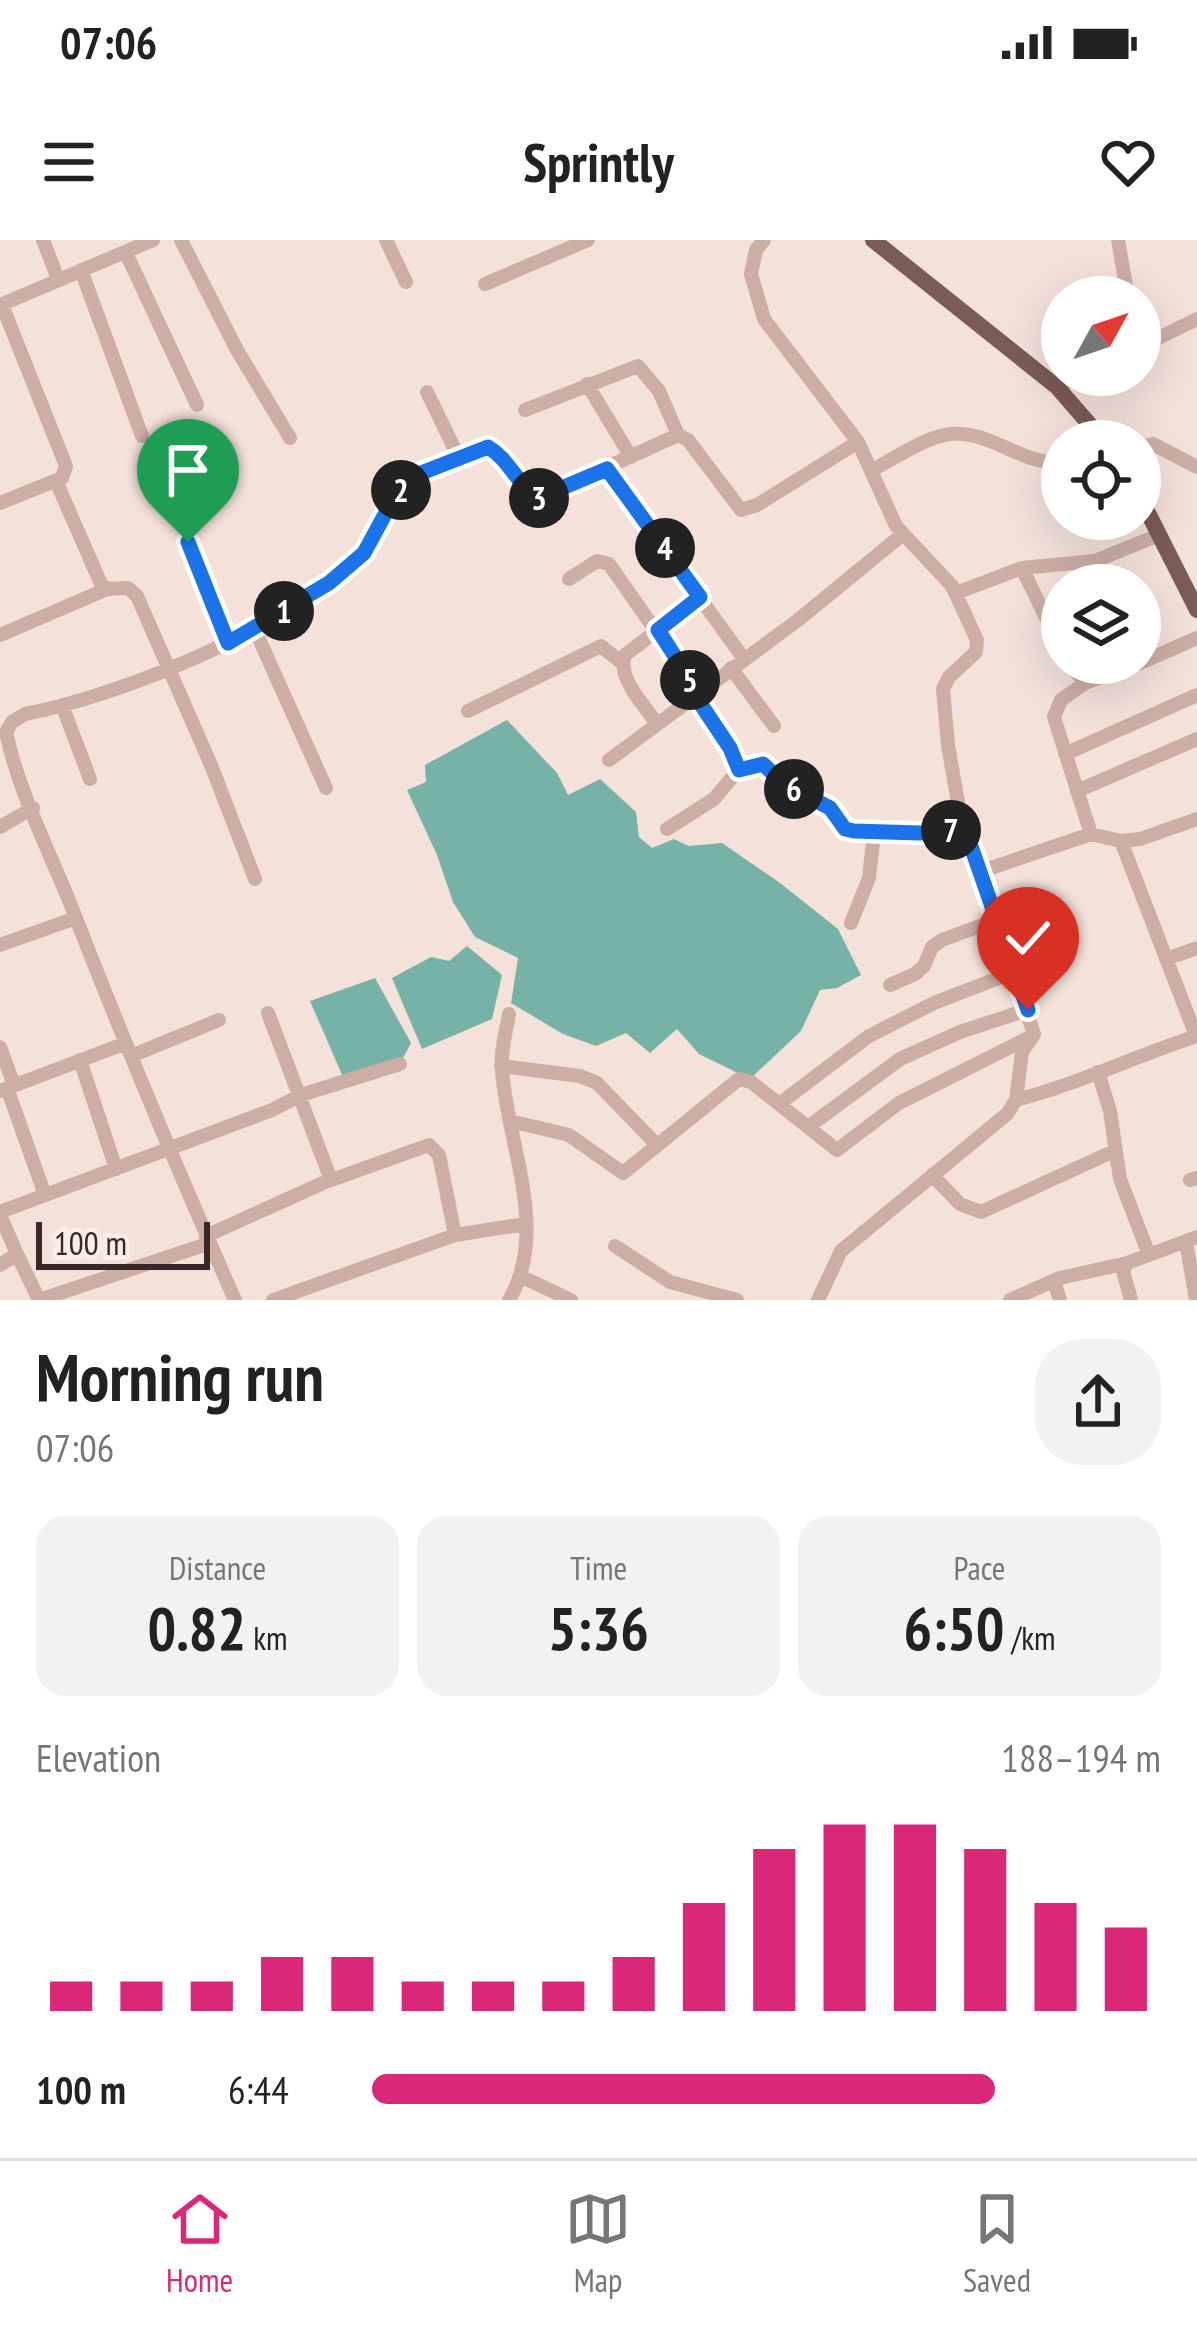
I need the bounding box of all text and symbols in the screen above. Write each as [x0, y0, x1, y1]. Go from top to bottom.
text: 07:06 [60, 13, 157, 71]
text: Sprintly [523, 127, 674, 197]
icon: menu [36, 129, 102, 195]
icon: heart [1095, 129, 1161, 195]
north arrow [1041, 276, 1161, 396]
map controls [1041, 276, 1161, 684]
pin [137, 419, 239, 542]
button: locate [1041, 420, 1161, 540]
icon: arrive [155, 437, 221, 503]
pin: 2 [371, 460, 431, 520]
text: 2 [393, 468, 409, 511]
pin: 3 [509, 468, 569, 528]
text: 3 [531, 476, 547, 519]
pin: 4 [635, 518, 695, 578]
text: 4 [657, 526, 673, 569]
button: layers [1041, 564, 1161, 684]
pin: 1 [254, 581, 314, 641]
text: 1 [276, 589, 292, 632]
pin: 5 [660, 650, 720, 710]
text: 5 [682, 658, 698, 701]
pin: 6 [764, 759, 824, 819]
text: 6 [786, 767, 802, 810]
pin: 7 [921, 800, 981, 860]
text: 7 [943, 808, 959, 851]
pin [977, 887, 1079, 1010]
icon: check [995, 905, 1061, 971]
scale bar [36, 1216, 210, 1269]
text: 100 m [54, 1221, 127, 1264]
text: Morning run [36, 1334, 324, 1419]
button: share [1035, 1339, 1161, 1465]
text: 07:06 [36, 1422, 114, 1473]
text: Distance [169, 1546, 266, 1589]
text: Time [570, 1546, 627, 1589]
text: Pace [953, 1546, 1006, 1589]
text: 0.82 [147, 1589, 246, 1667]
text: 5:36 [548, 1589, 649, 1667]
text: 6:50 [903, 1589, 1005, 1667]
text: km [246, 1616, 288, 1659]
text: /km [1005, 1616, 1056, 1659]
text: Elevation [36, 1732, 161, 1783]
text: 188–194 m [1001, 1732, 1161, 1783]
text: 100 m [36, 2064, 126, 2115]
text: 6:44 [228, 2064, 289, 2115]
tab: Home [166, 2186, 233, 2301]
tab: Map [565, 2186, 631, 2301]
tab: Saved [963, 2186, 1031, 2301]

